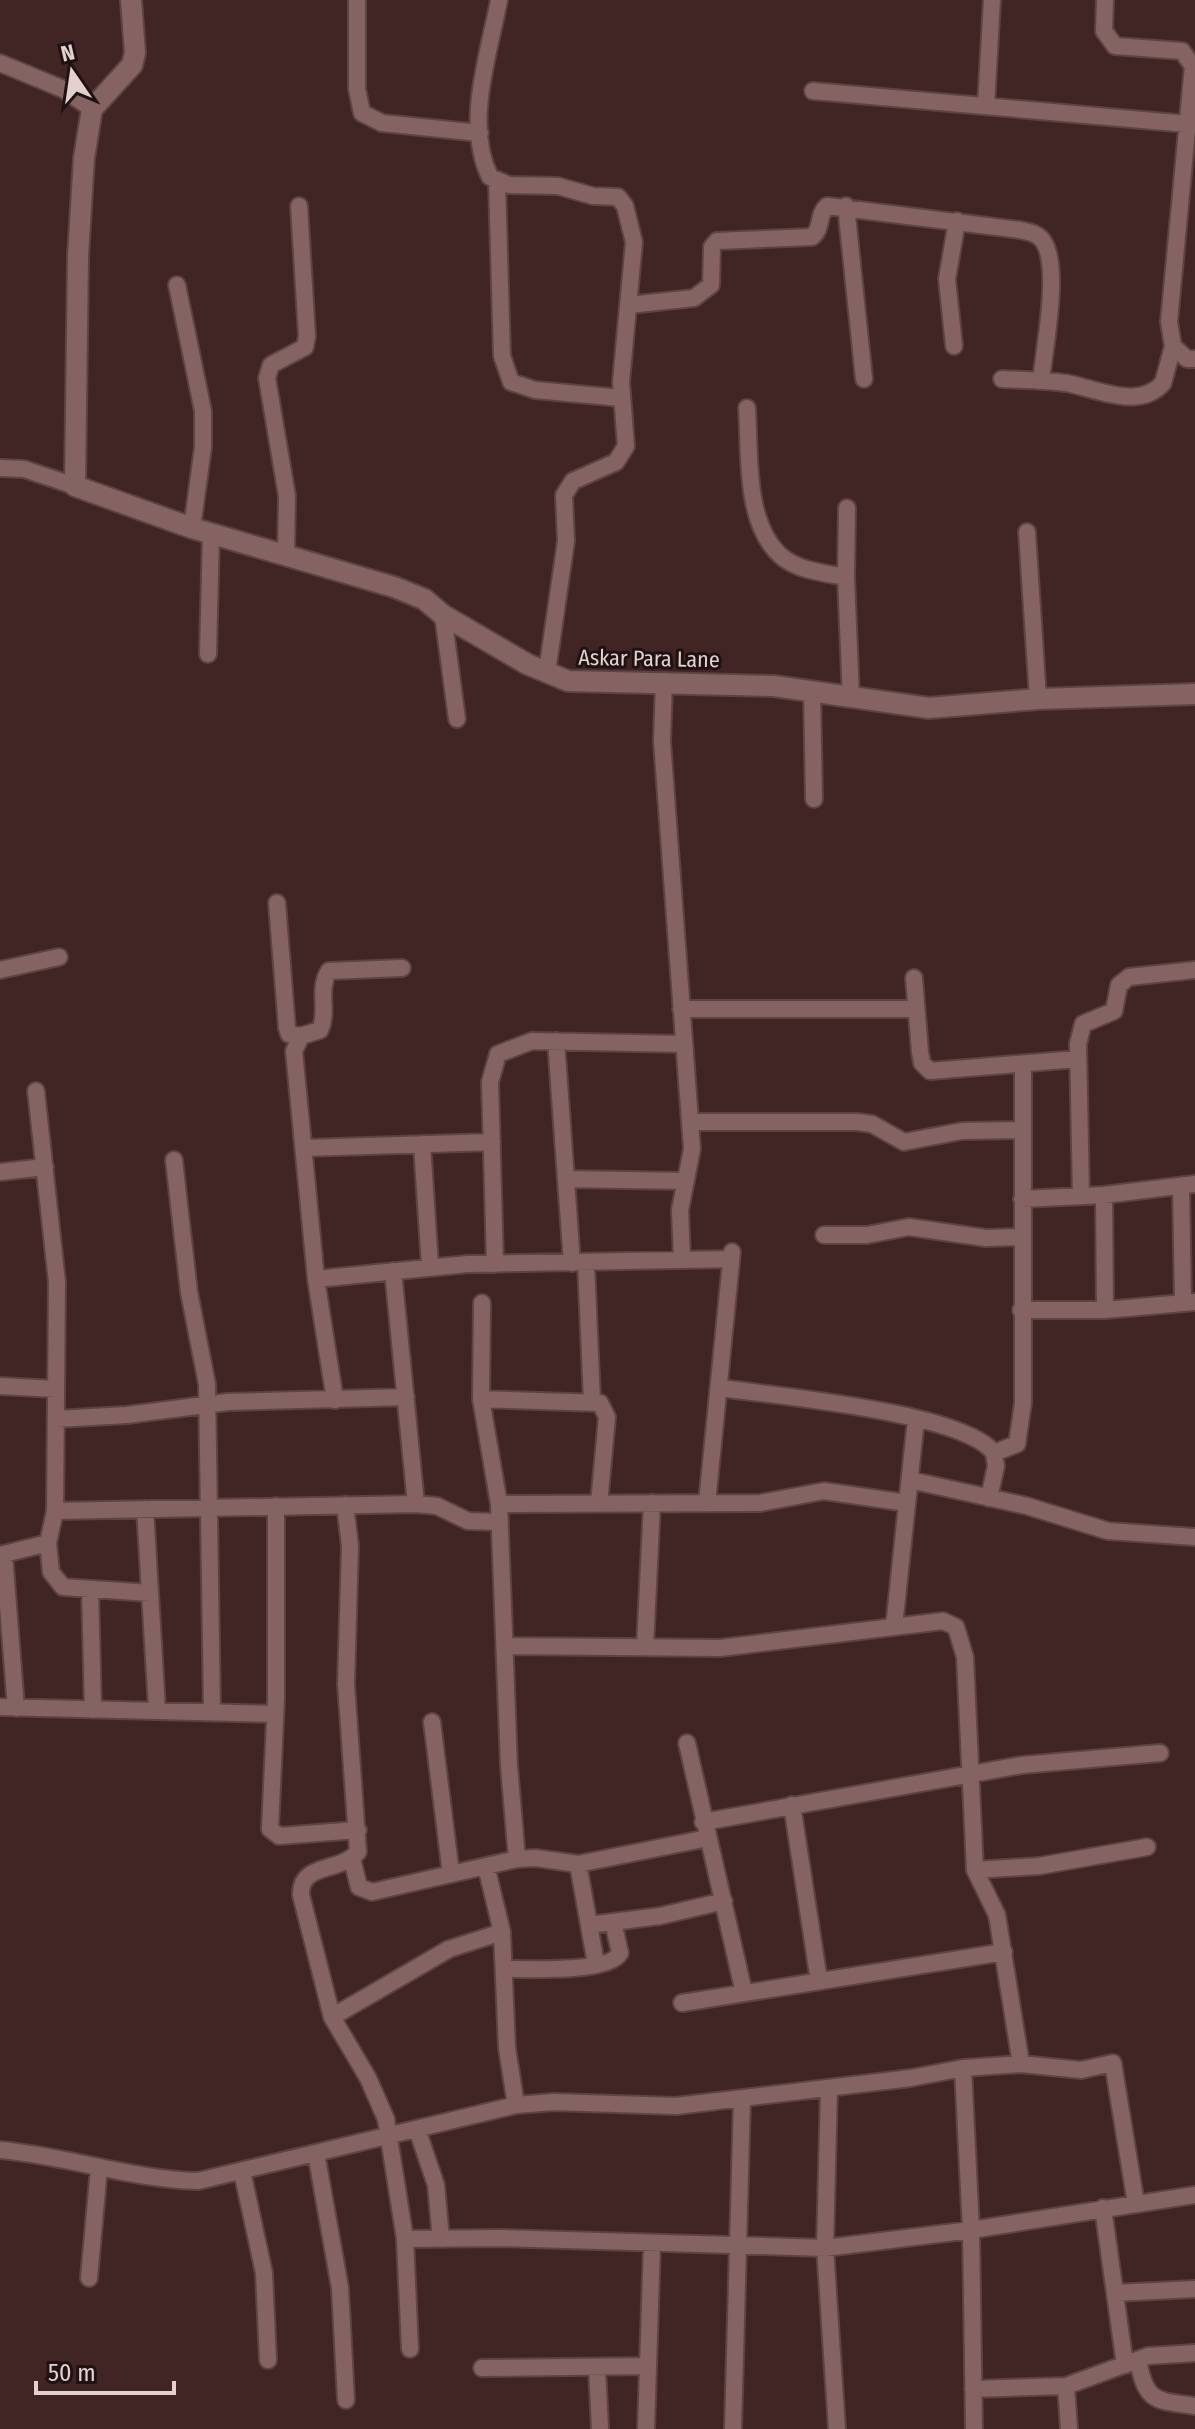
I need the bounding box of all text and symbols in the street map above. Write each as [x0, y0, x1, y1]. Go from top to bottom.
north arrow [32, 32, 112, 112]
text: N [58, 38, 77, 68]
street label: Askar Para Lane [578, 644, 720, 673]
scale bar [36, 2345, 174, 2395]
text: 50 m [48, 2359, 96, 2387]

